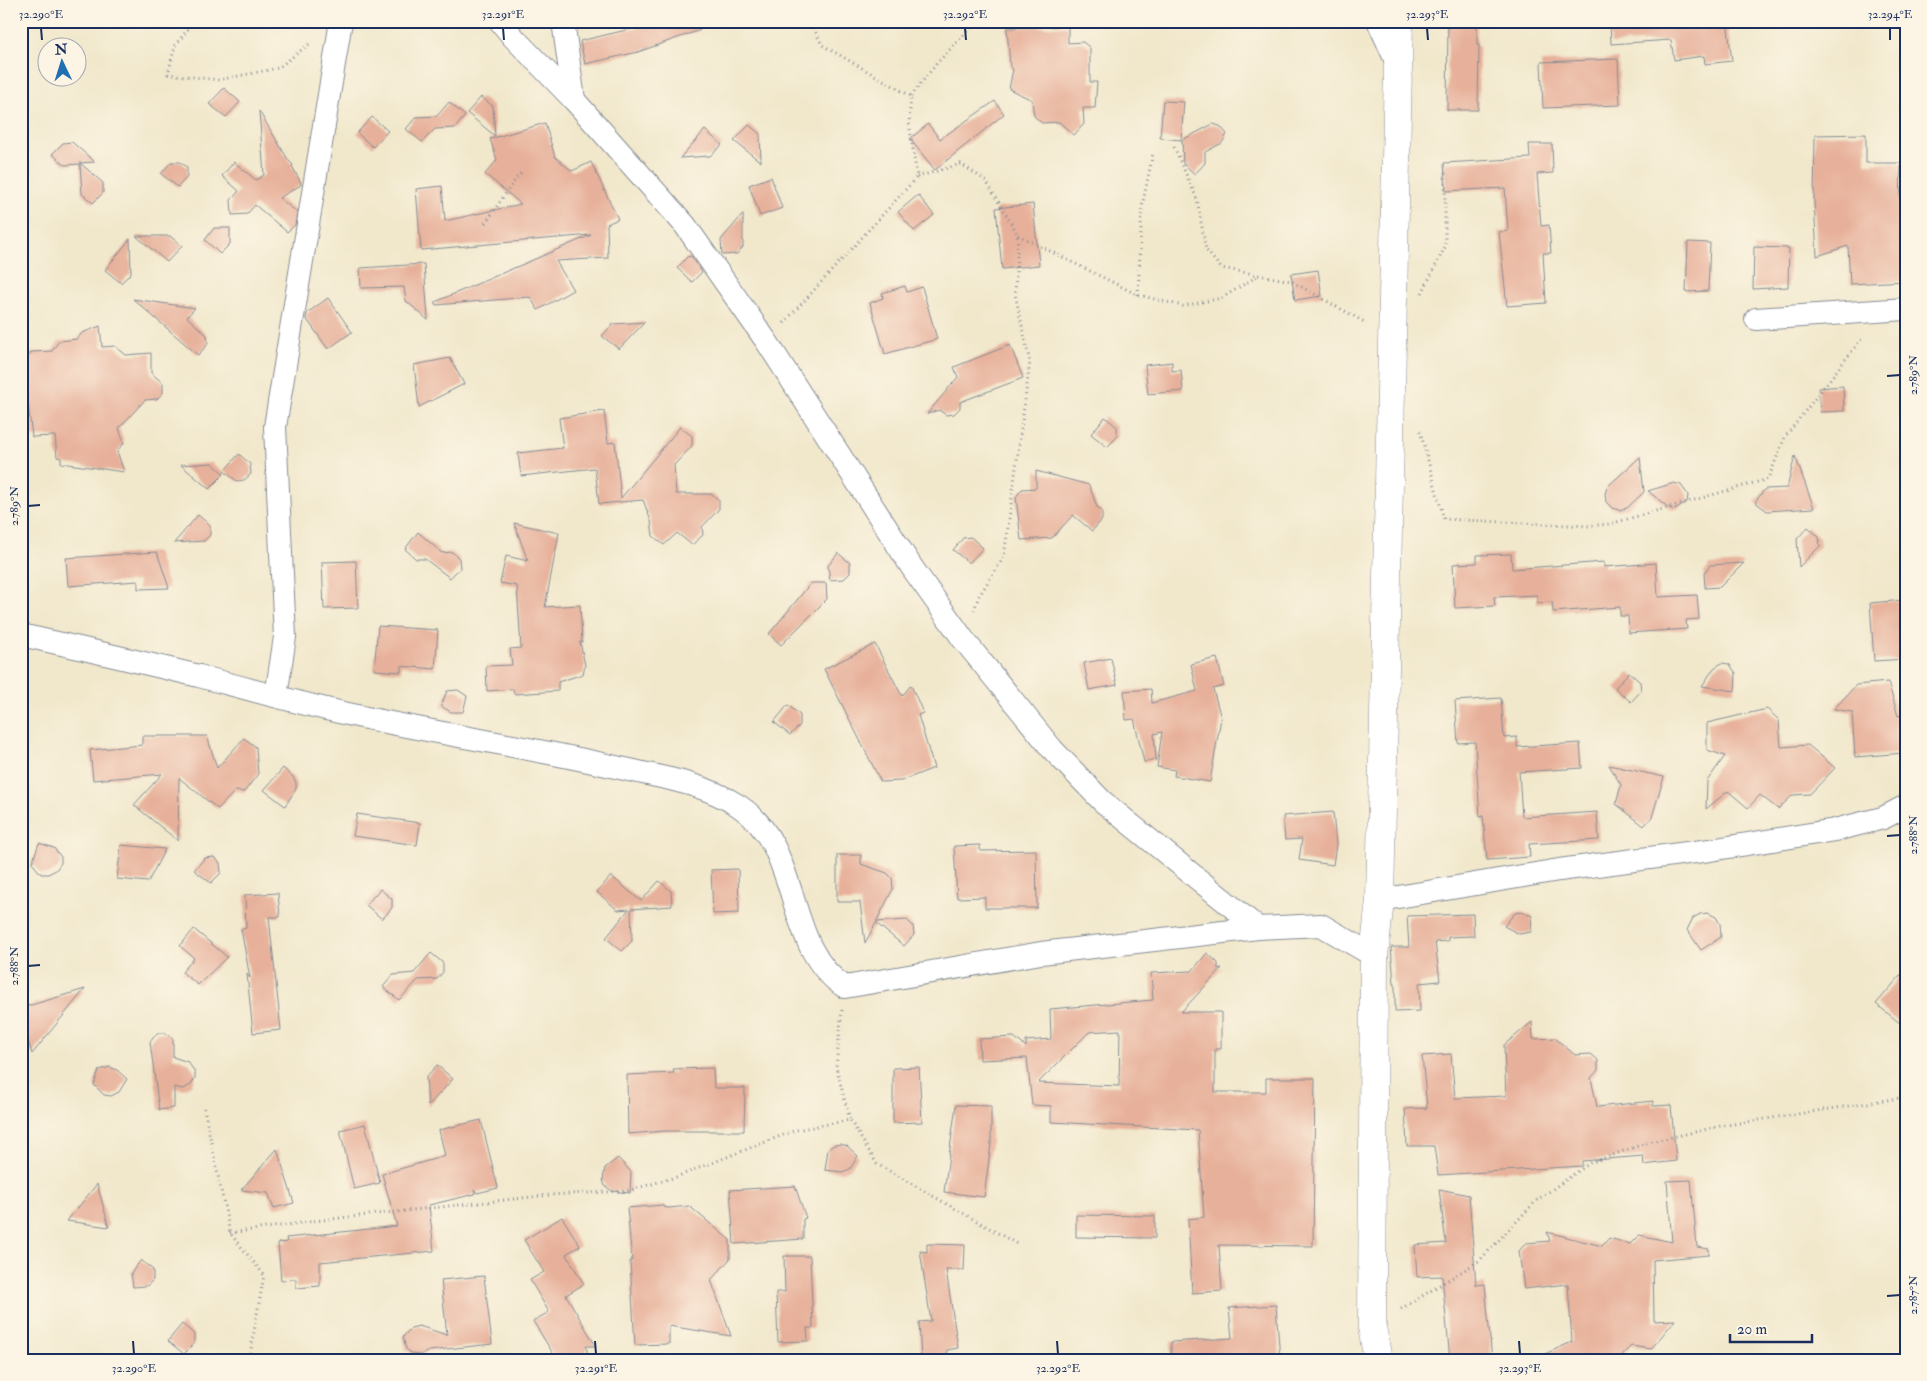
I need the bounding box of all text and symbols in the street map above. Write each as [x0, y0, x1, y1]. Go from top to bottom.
text: 32.290°E [19, 7, 63, 22]
text: 32.291°E [482, 7, 525, 22]
text: 32.292°E [943, 7, 987, 22]
text: 32.293°E [1406, 7, 1449, 22]
text: 32.294°E [1868, 7, 1913, 22]
north arrow [38, 38, 88, 88]
text: N [53, 41, 68, 59]
text: 2.789°N [1906, 355, 1921, 395]
text: 2.789°N [7, 486, 22, 526]
text: 2.788°N [1906, 815, 1921, 855]
text: 2.788°N [7, 946, 22, 986]
text: 2.787°N [1906, 1275, 1921, 1315]
scale bar [1730, 1311, 1812, 1343]
text: 20 m [1737, 1320, 1767, 1339]
text: 32.290°E [112, 1361, 156, 1376]
text: 32.291°E [575, 1361, 618, 1376]
text: 32.292°E [1036, 1361, 1080, 1376]
text: 32.293°E [1499, 1361, 1542, 1376]

